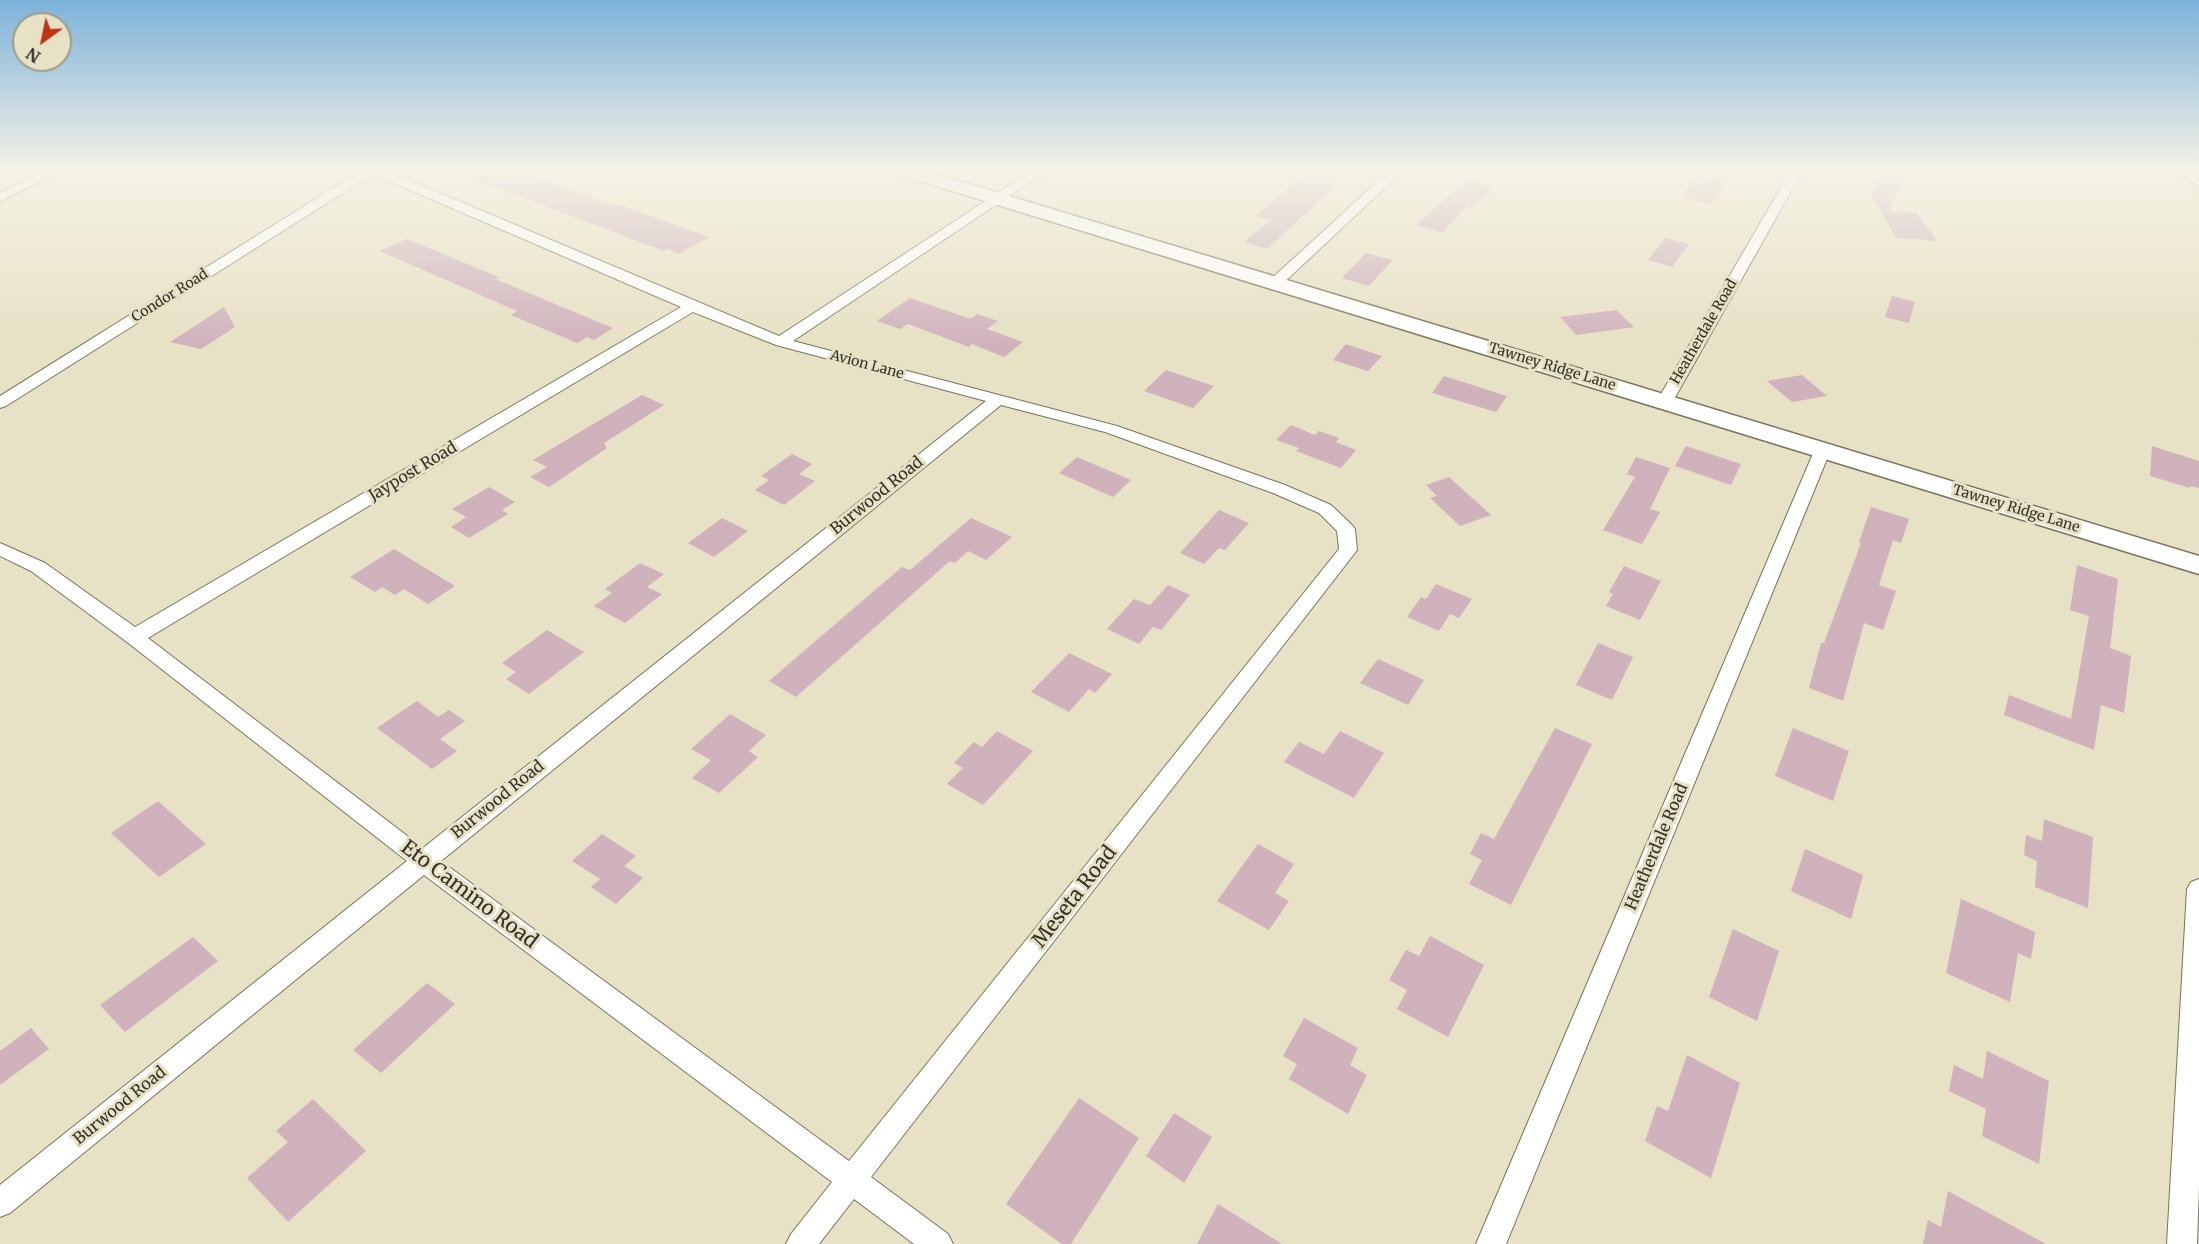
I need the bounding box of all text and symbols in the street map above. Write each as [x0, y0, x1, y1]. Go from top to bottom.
north arrow [12, 12, 72, 72]
text: N [23, 44, 44, 67]
street label: Condor Road [129, 266, 211, 326]
street label: Heatherdale Road [1667, 276, 1741, 388]
street label: Tawney Ridge Lane [1486, 340, 1618, 394]
street label: Avion Lane [828, 347, 906, 383]
street label: Jaypost Road [365, 438, 461, 506]
street label: Burwood Road [827, 453, 927, 539]
street label: Tawney Ridge Lane [1950, 482, 2082, 536]
street label: Burwood Road [448, 757, 548, 843]
street label: Heatherdale Road [1622, 781, 1692, 913]
street label: Eto Camino Road [396, 836, 542, 954]
street label: Meseta Road [1028, 841, 1122, 953]
street label: Burwood Road [70, 1063, 170, 1149]

